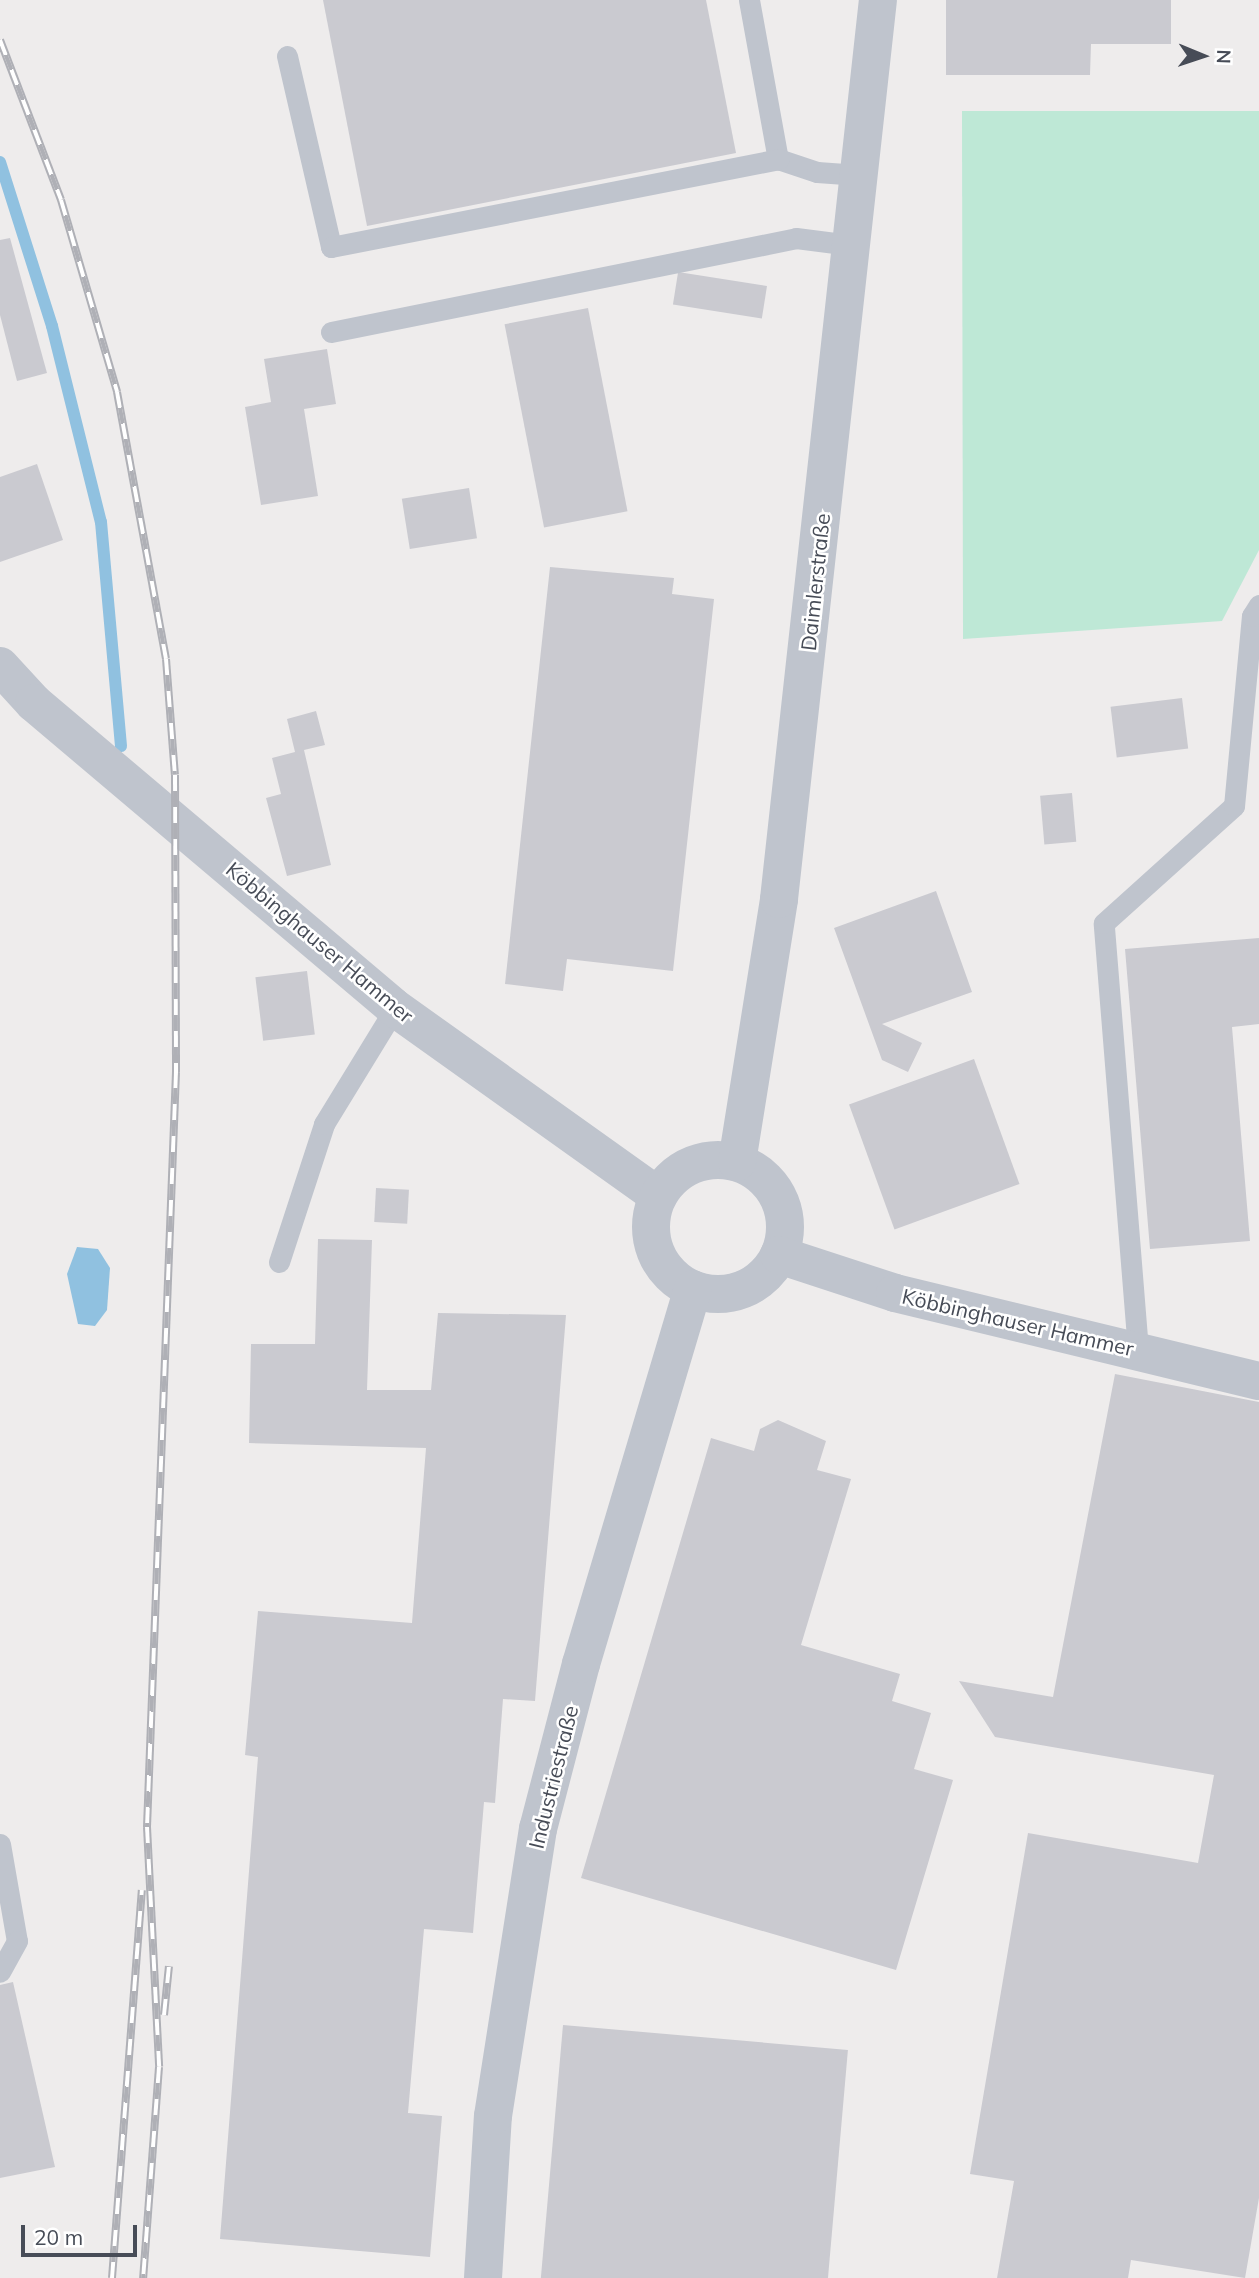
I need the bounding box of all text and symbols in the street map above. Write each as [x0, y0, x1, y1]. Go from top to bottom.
north arrow [1168, 21, 1238, 91]
text: N [1212, 49, 1236, 64]
street label: Daimlerstraße [795, 512, 835, 652]
street label: Köbbinghauser Hammer [221, 856, 419, 1028]
street label: Köbbinghauser Hammer [900, 1283, 1136, 1361]
street label: Industriestraße [523, 1703, 583, 1851]
scale bar [24, 2212, 140, 2256]
text: 20 m [34, 2224, 83, 2250]

